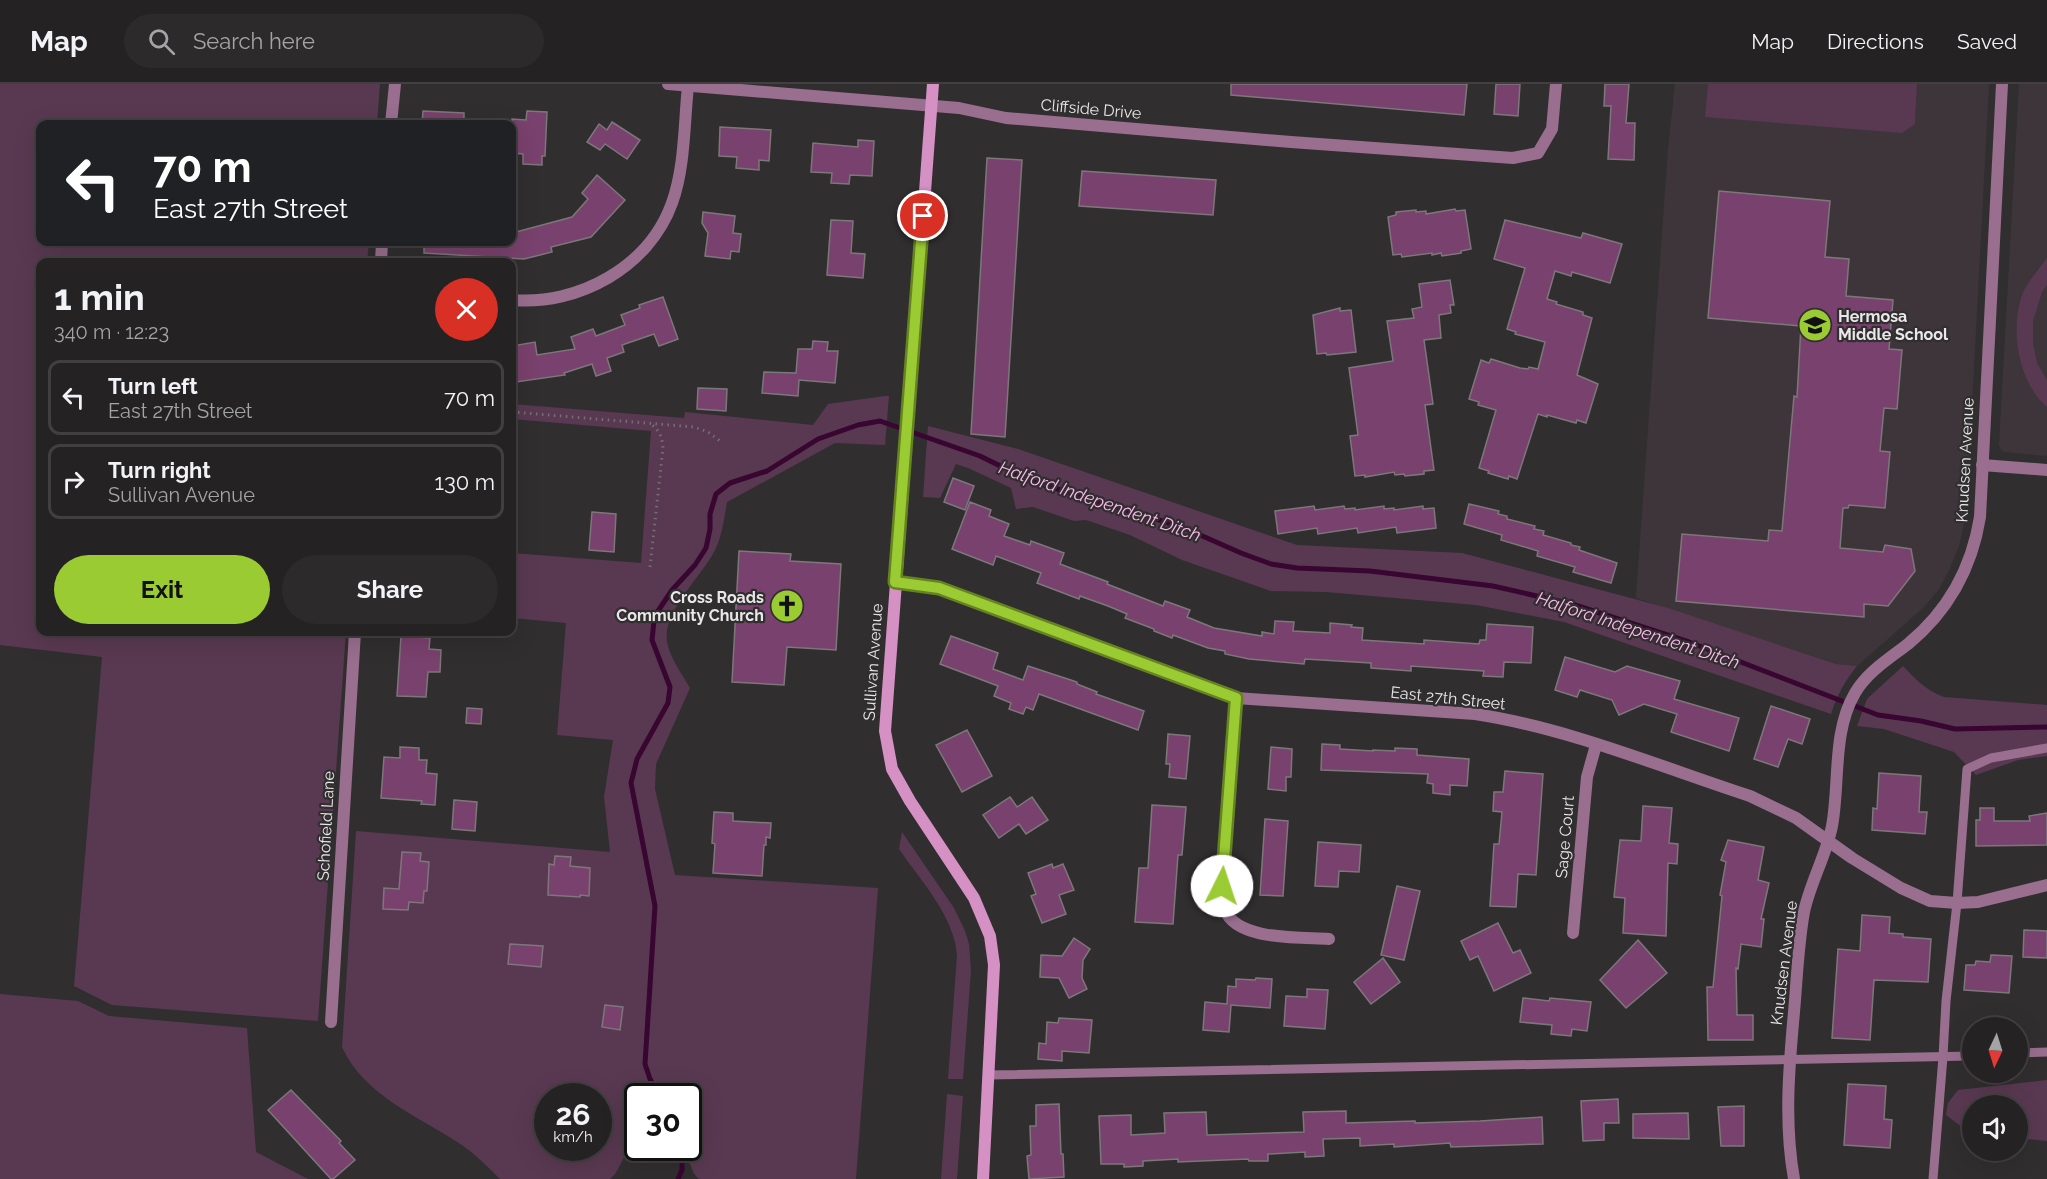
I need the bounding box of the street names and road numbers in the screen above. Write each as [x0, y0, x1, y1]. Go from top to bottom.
street label: Cliffside Drive [1040, 95, 1142, 123]
street label: Knudsen Avenue [1952, 397, 1978, 523]
street label: Sullivan Avenue [859, 603, 887, 721]
street label: East 27th Street [1390, 683, 1507, 714]
street label: Schofield Lane [314, 771, 338, 881]
street label: Sage Court [1552, 794, 1578, 879]
street label: Knudsen Avenue [1767, 900, 1801, 1026]

